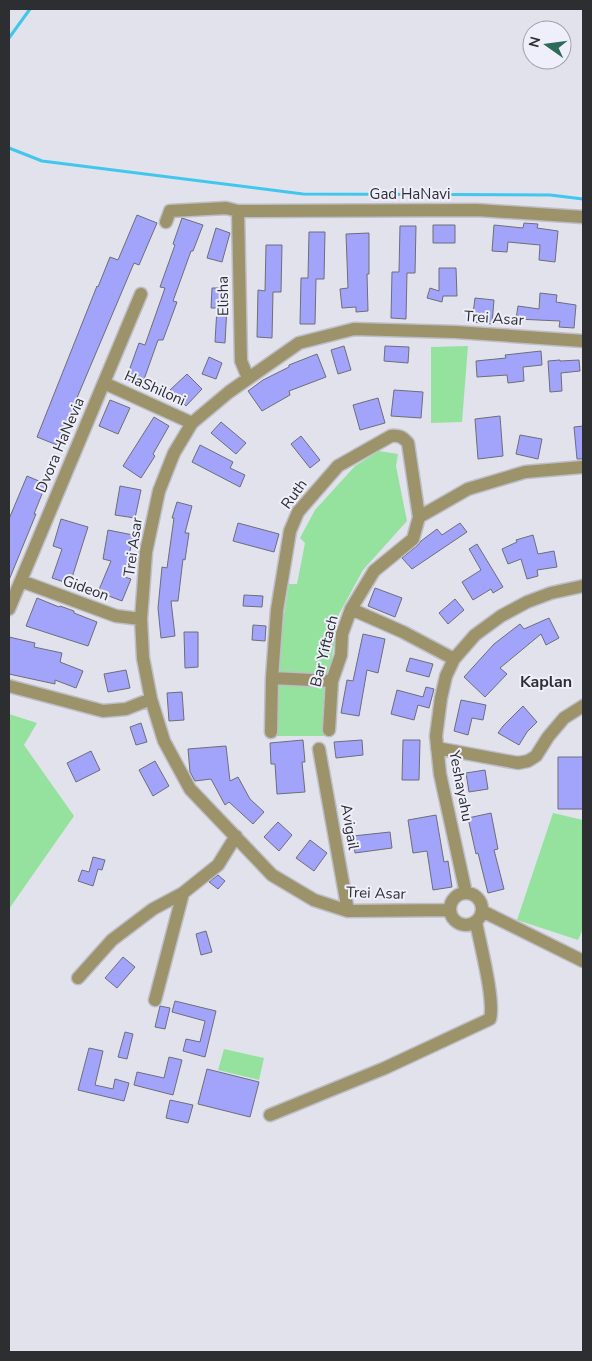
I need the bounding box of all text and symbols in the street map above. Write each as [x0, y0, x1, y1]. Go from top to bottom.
north arrow [522, 20, 572, 70]
text: N [524, 35, 545, 49]
street label: Gad HaNavi [370, 184, 451, 204]
street label: Elisha [213, 276, 233, 316]
street label: Trei Asar [463, 306, 525, 330]
street label: HaShiloni [121, 366, 189, 410]
street label: Dvora HaNevia [31, 394, 89, 496]
street label: Ruth [276, 475, 312, 513]
street label: Trei Asar [119, 515, 147, 578]
street label: Gideon [60, 570, 112, 606]
street label: Bar Yiftach [305, 613, 343, 689]
district label: Kaplan [520, 671, 572, 693]
street label: Yeshayahu [444, 748, 478, 823]
street label: Avigail [336, 802, 364, 852]
street label: Trei Asar [346, 882, 407, 904]

